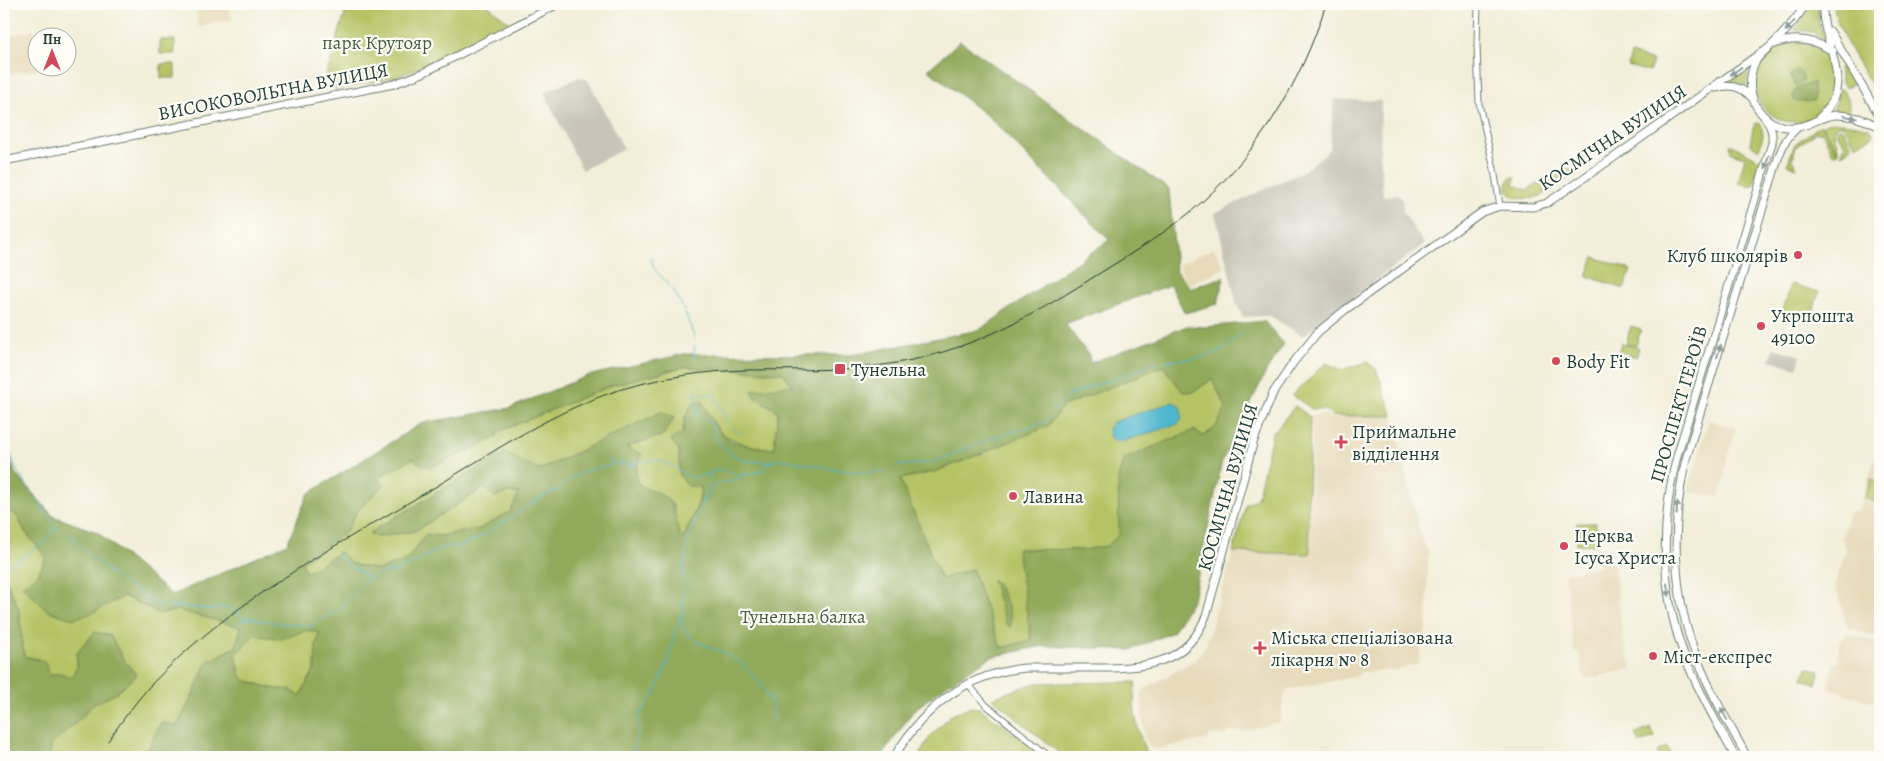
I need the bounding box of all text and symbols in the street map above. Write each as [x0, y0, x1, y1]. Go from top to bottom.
one-way arrow [1785, 19, 1796, 32]
north arrow [28, 28, 78, 78]
text: Пн [43, 30, 61, 49]
park label: парк Крутояр [322, 30, 432, 56]
street label: ВИСОКОВОЛЬТНА ВУЛИЦЯ [156, 57, 390, 127]
one-way arrow [1730, 66, 1743, 76]
street label: КОСМІЧНА ВУЛИЦЯ [1533, 79, 1692, 197]
one-way arrow [1842, 113, 1858, 121]
one-way arrow [1763, 155, 1771, 170]
place label: Клуб школярів [1666, 243, 1788, 269]
marker: Клуб школярів [1792, 249, 1804, 261]
place label: Укрпошта 49100 [1771, 303, 1854, 351]
marker: Укрпошта 49100 [1755, 320, 1767, 332]
street label: ПРОСПЕКТ ГЕРОЇВ [1644, 323, 1714, 486]
one-way arrow [1715, 344, 1723, 359]
place label: Body Fit [1566, 349, 1630, 375]
marker: Body Fit [1550, 355, 1562, 367]
place label: Тунельна [851, 357, 927, 383]
marker: Тунельна [833, 362, 847, 376]
street label: КОСМІЧНА ВУЛИЦЯ [1192, 400, 1264, 574]
place label: Приймальне відділення [1352, 419, 1457, 467]
marker: Приймальне відділення [1334, 435, 1348, 449]
place label: Лавина [1023, 484, 1084, 510]
marker: Лавина [1007, 490, 1019, 502]
one-way arrow [1674, 500, 1682, 516]
place label: Церква Ісуса Христа [1574, 523, 1676, 571]
marker: Церква Ісуса Христа [1558, 540, 1570, 552]
one-way arrow [1665, 582, 1673, 598]
park label: Тунельна балка [740, 604, 866, 630]
place label: Міська спеціалізована лікарня № 8 [1271, 625, 1454, 673]
marker: Міська спеціалізована лікарня № 8 [1253, 641, 1267, 655]
place label: Міст-експрес [1663, 644, 1772, 670]
marker: Міст-експрес [1647, 650, 1659, 662]
one-way arrow [1720, 707, 1728, 721]

